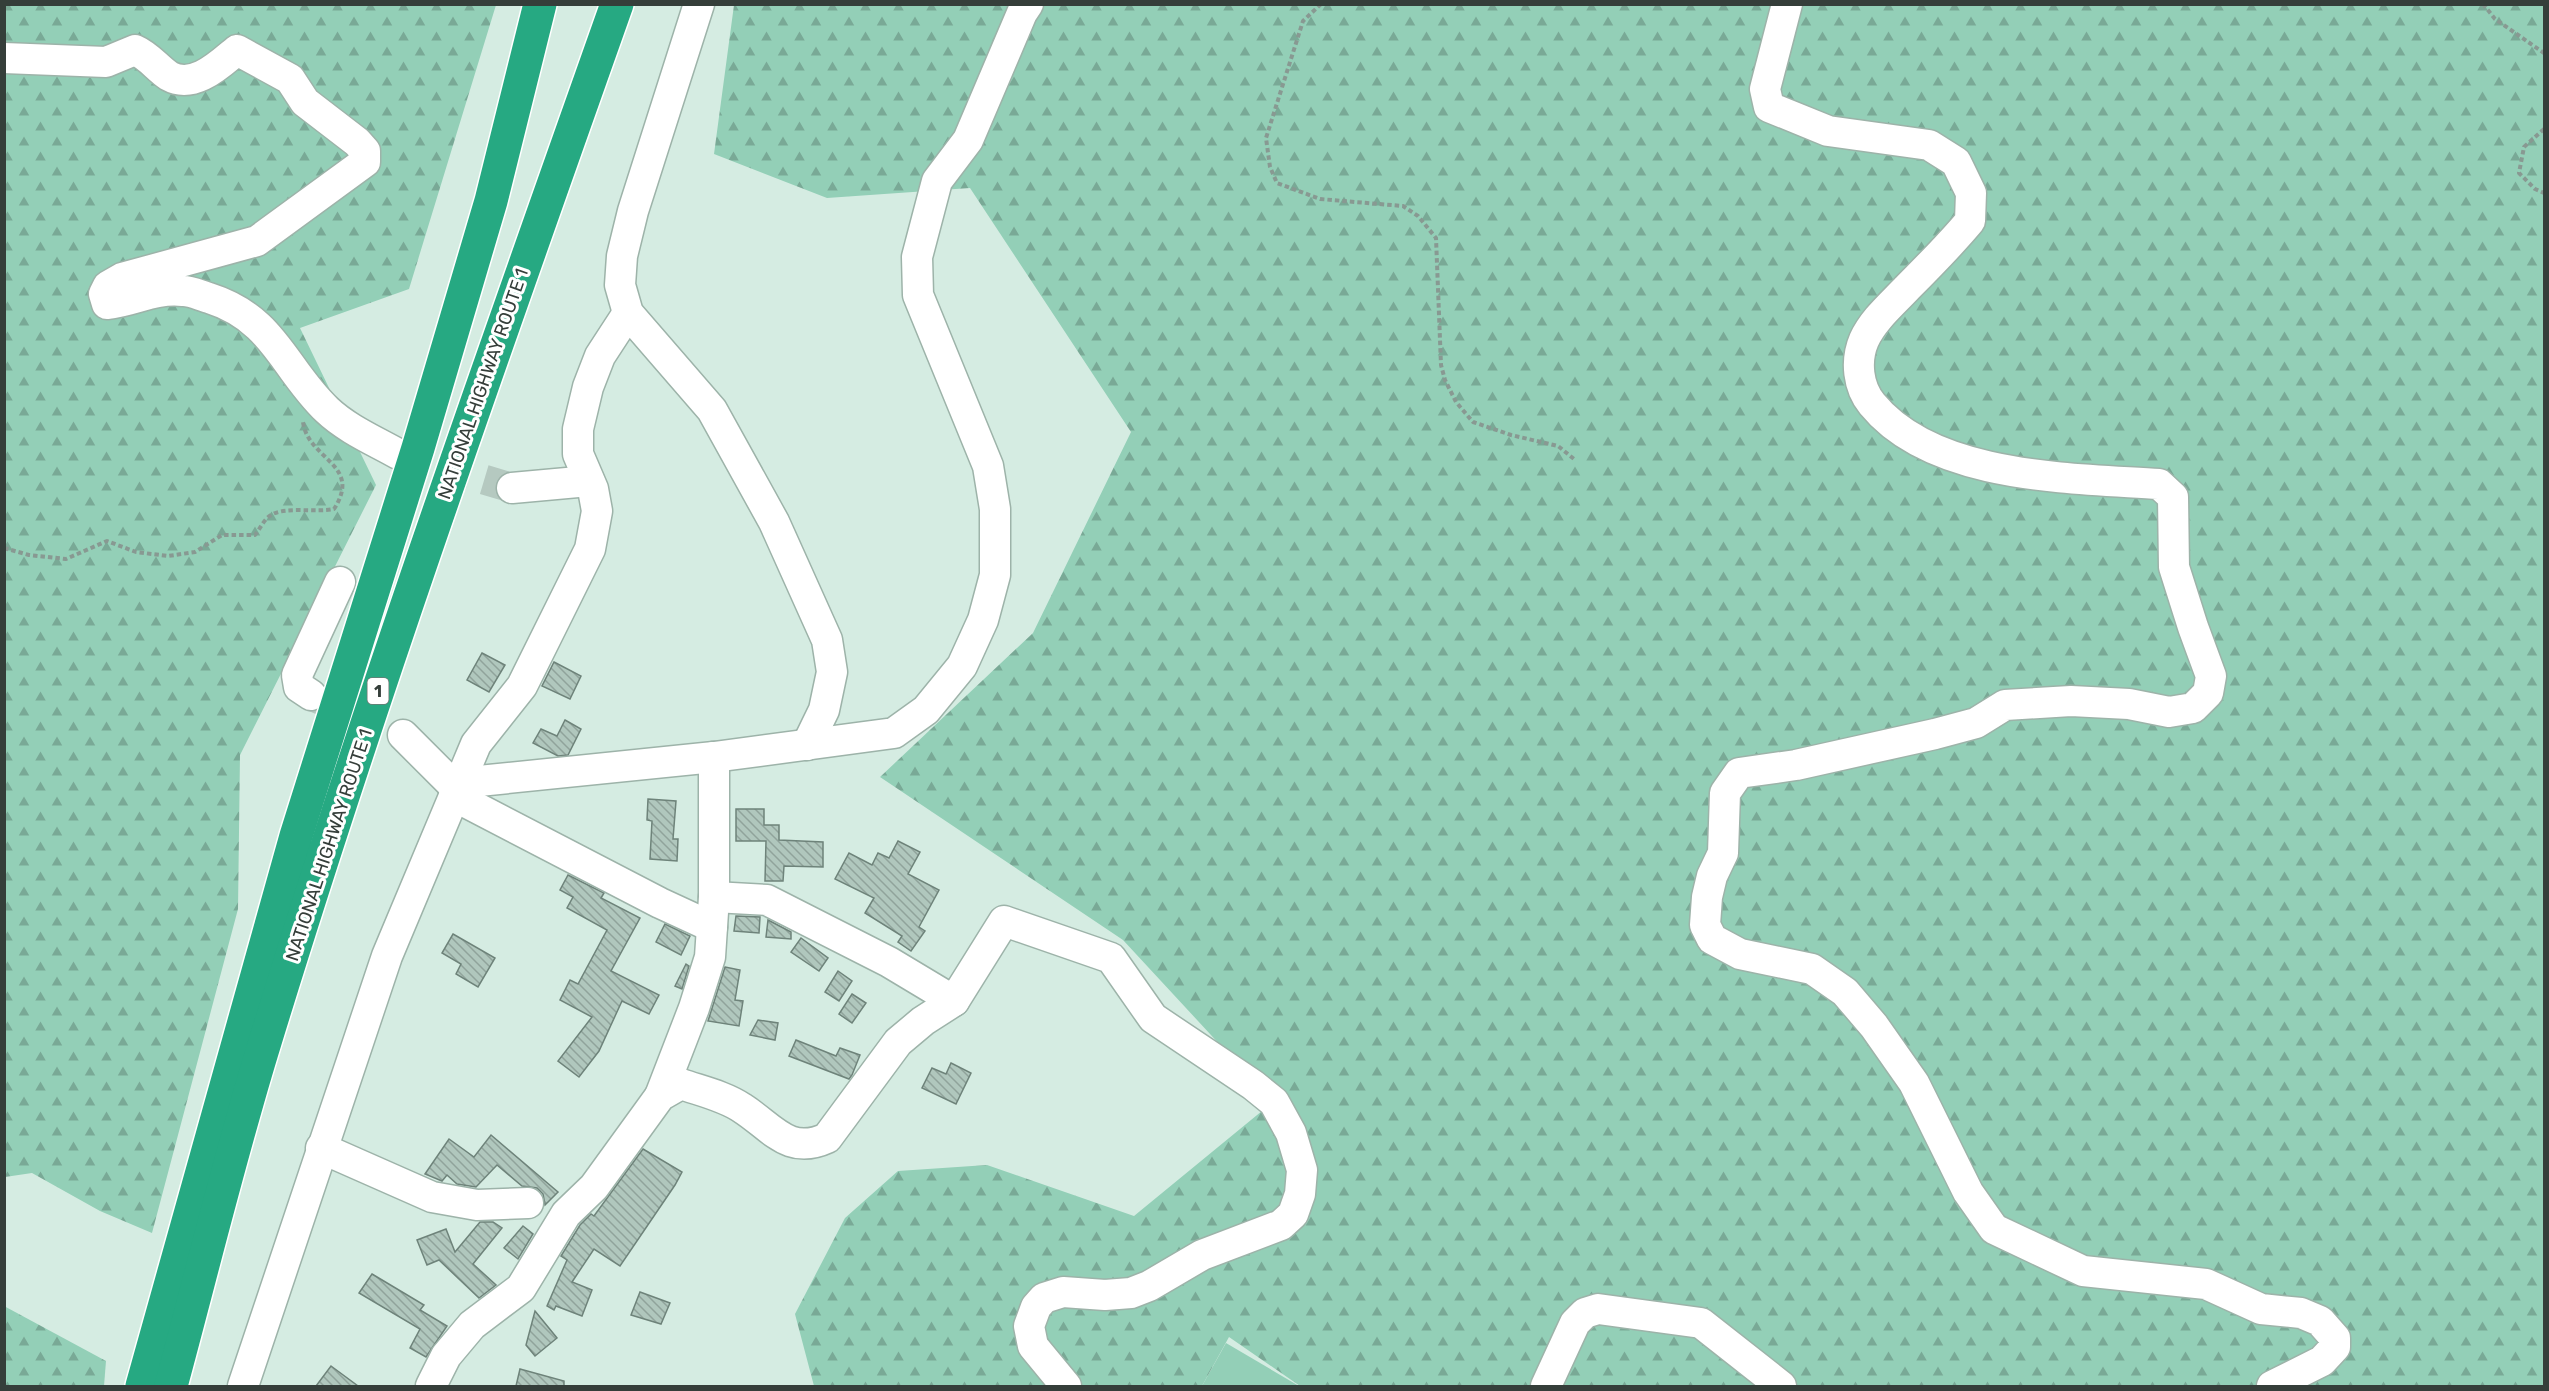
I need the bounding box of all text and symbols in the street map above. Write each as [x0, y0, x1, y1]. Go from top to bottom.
street label: NATIONAL HIGHWAY ROUTE 1 [433, 266, 533, 502]
road number: 1 [368, 678, 388, 704]
street label: NATIONAL HIGHWAY ROUTE 1 [281, 726, 377, 964]

